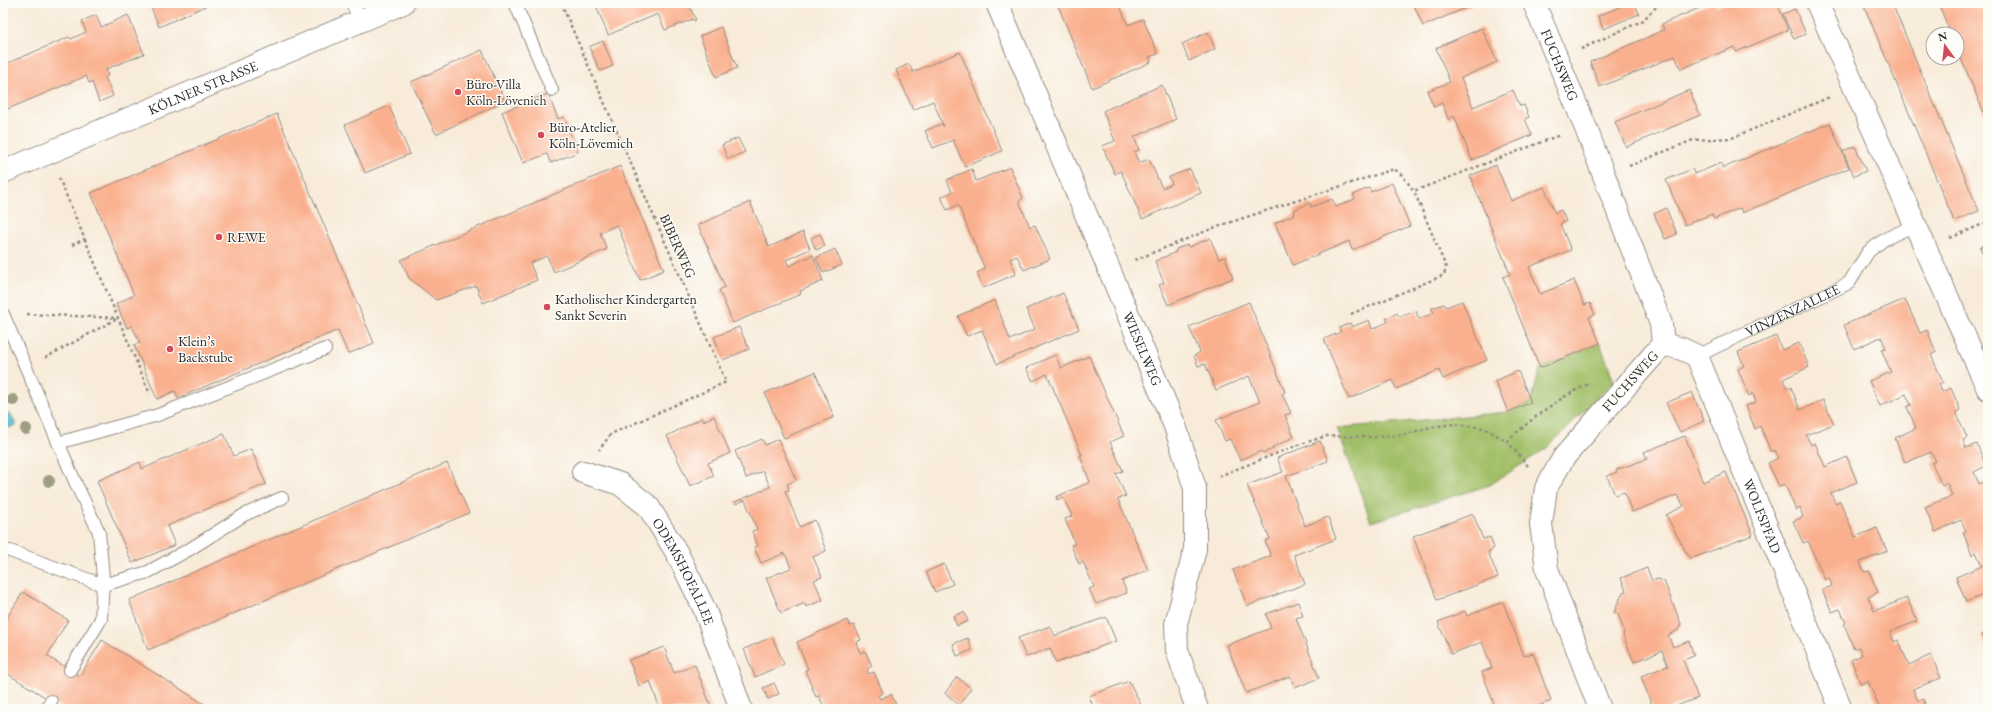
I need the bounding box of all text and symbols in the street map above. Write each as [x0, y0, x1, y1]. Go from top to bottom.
street label: FUCHSWEG [1537, 26, 1583, 104]
north arrow [1925, 26, 1965, 66]
text: N [1936, 28, 1949, 44]
street label: KÖLNER STRASSE [145, 56, 261, 119]
place label: Büro-Villa Köln-Lövenich [466, 75, 547, 109]
marker: Büro-Villa Köln-Lövenich [453, 87, 463, 97]
place label: Büro-Atelier Köln-Lövemich [549, 118, 633, 152]
marker: Büro-Atelier Köln-Lövemich [536, 130, 546, 140]
street label: BIBERWEG [656, 211, 700, 281]
place label: REWE [227, 228, 266, 246]
marker: REWE [214, 232, 224, 242]
street label: VINZENZALLEE [1742, 280, 1843, 341]
place label: Katholischer Kindergarten Sankt Severin [555, 290, 697, 324]
marker: Katholischer Kindergarten Sankt Severin [542, 302, 552, 312]
street label: WIESELWEG [1119, 309, 1166, 389]
place label: Klein’s Backstube [178, 332, 234, 366]
marker: Klein’s Backstube [165, 344, 175, 354]
street label: FUCHSWEG [1598, 347, 1662, 415]
street label: WOLFSPFAD [1739, 476, 1786, 556]
street label: ODEMSHOFALLEE [648, 514, 718, 627]

